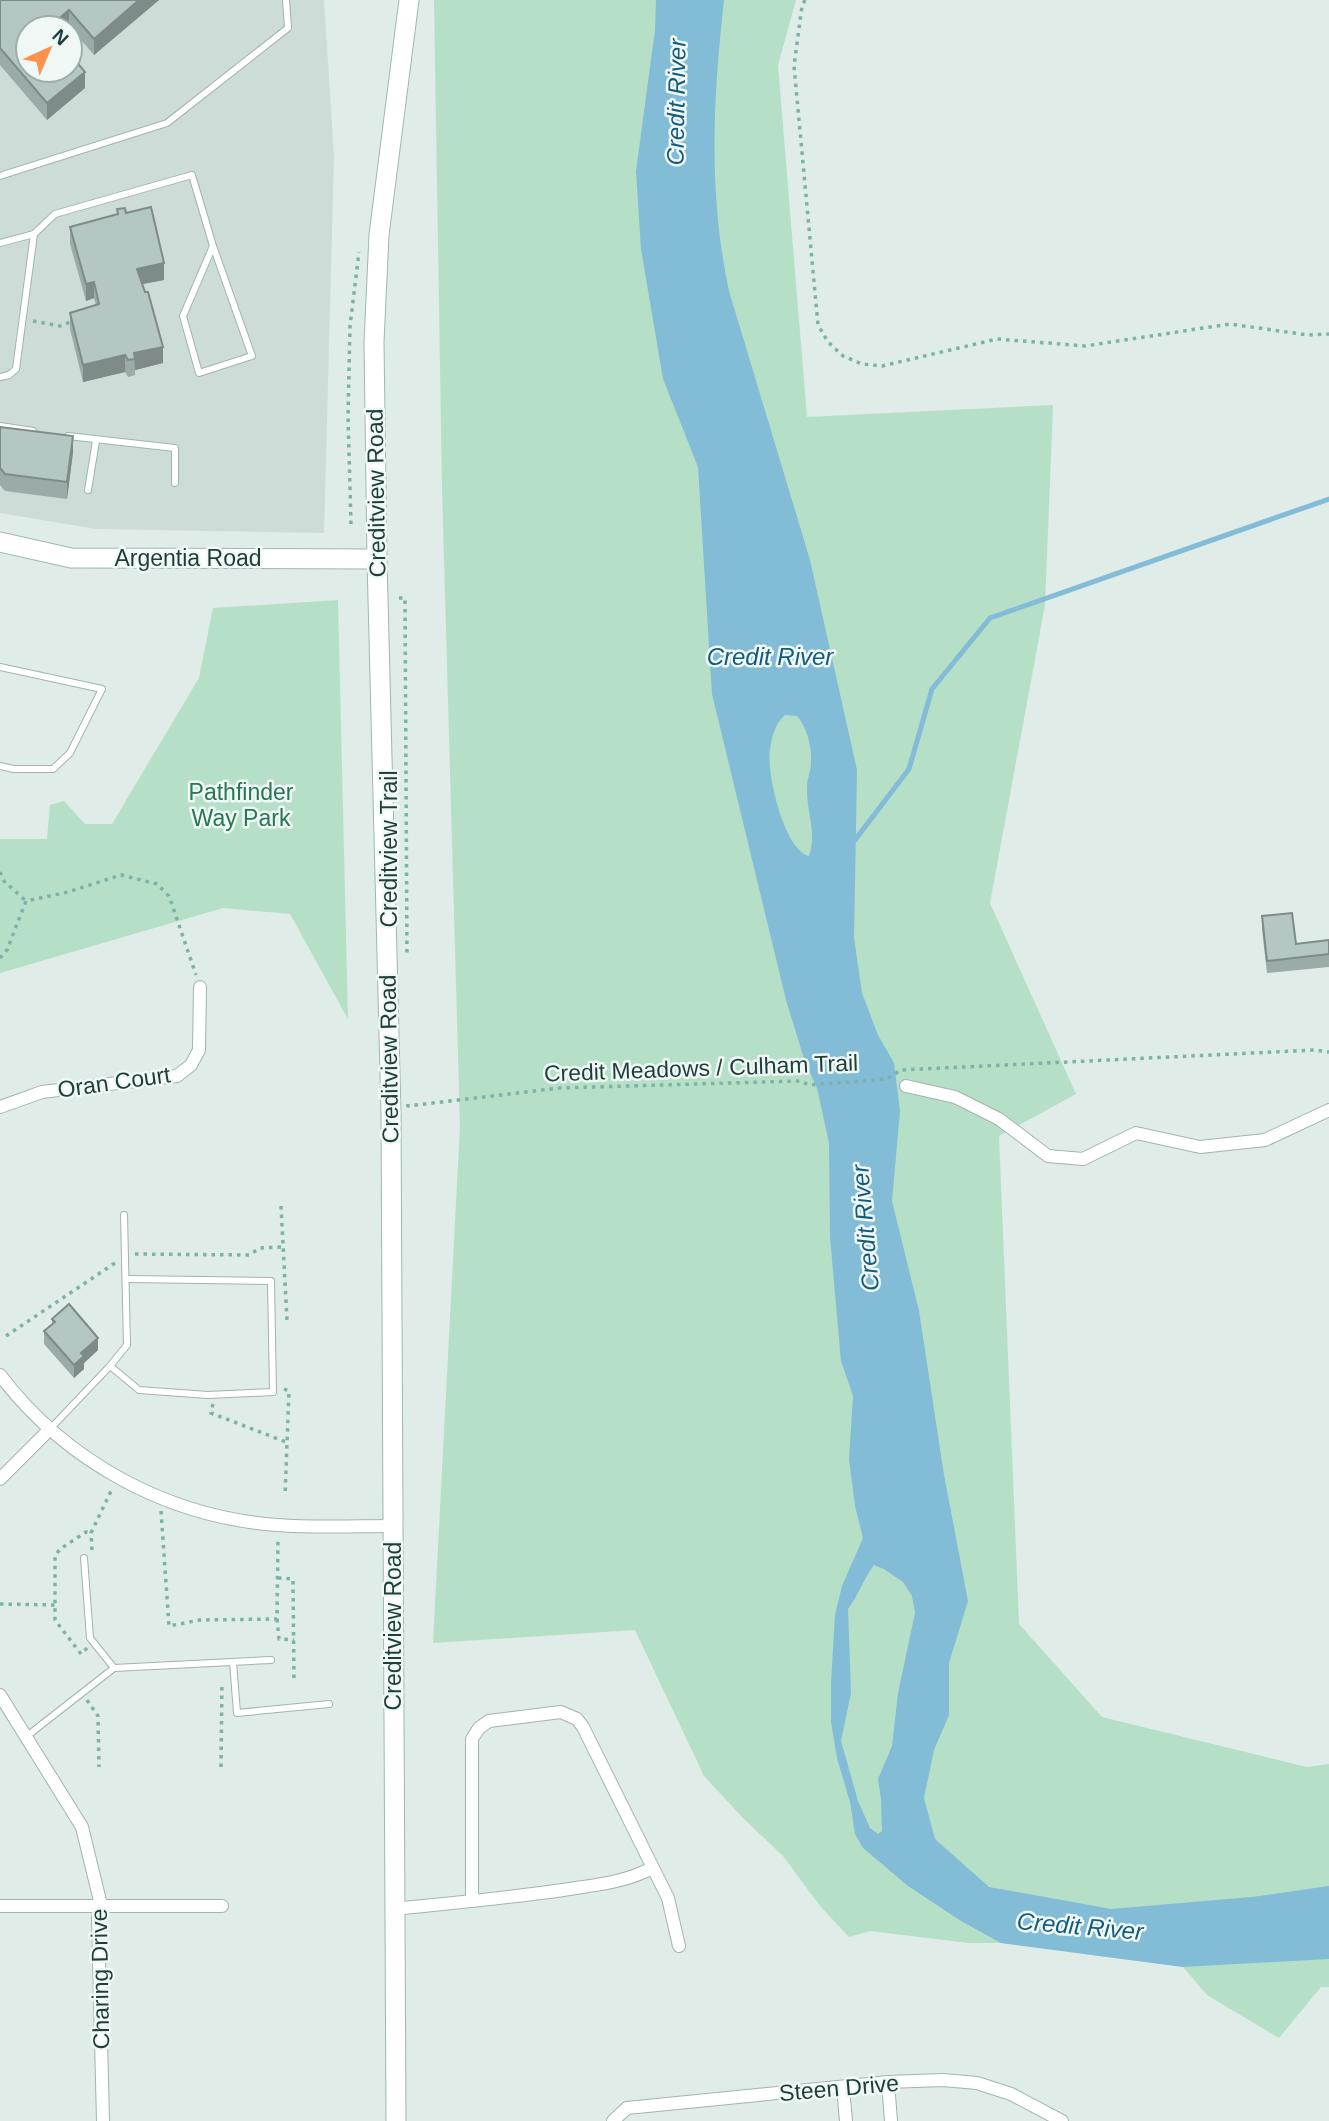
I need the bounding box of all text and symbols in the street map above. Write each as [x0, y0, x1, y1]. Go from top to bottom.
north arrow [14, 14, 84, 84]
text: N [48, 25, 73, 49]
water label: Credit River [661, 37, 691, 166]
street label: Creditview Road [362, 408, 390, 578]
street label: Argentia Road [114, 545, 262, 571]
water label: Credit River [707, 643, 834, 670]
street label: Creditview Trail [376, 770, 402, 928]
park label: Pathfinder Way Park [189, 779, 294, 831]
street label: Creditview Road [375, 974, 403, 1144]
street label: Credit Meadows / Culham Trail [543, 1050, 859, 1086]
street label: Oran Court [56, 1061, 173, 1103]
water label: Credit River [846, 1163, 884, 1292]
street label: Creditview Road [380, 1542, 406, 1710]
water label: Credit River [1016, 1907, 1145, 1945]
street label: Charing Drive [86, 1908, 114, 2050]
street label: Steen Drive [778, 2070, 900, 2106]

